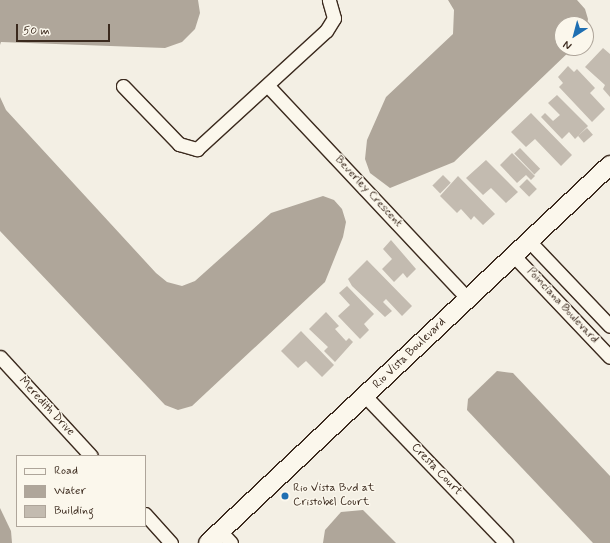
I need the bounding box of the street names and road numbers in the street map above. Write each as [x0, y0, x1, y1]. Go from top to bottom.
street label: Beverley Crescent [331, 153, 405, 231]
street label: Poinciana Boulevard [524, 265, 600, 347]
street label: Rio Vista Boulevard [371, 316, 449, 392]
street label: Meredith Drive [15, 374, 77, 440]
street label: Cresta Court [408, 442, 464, 498]

